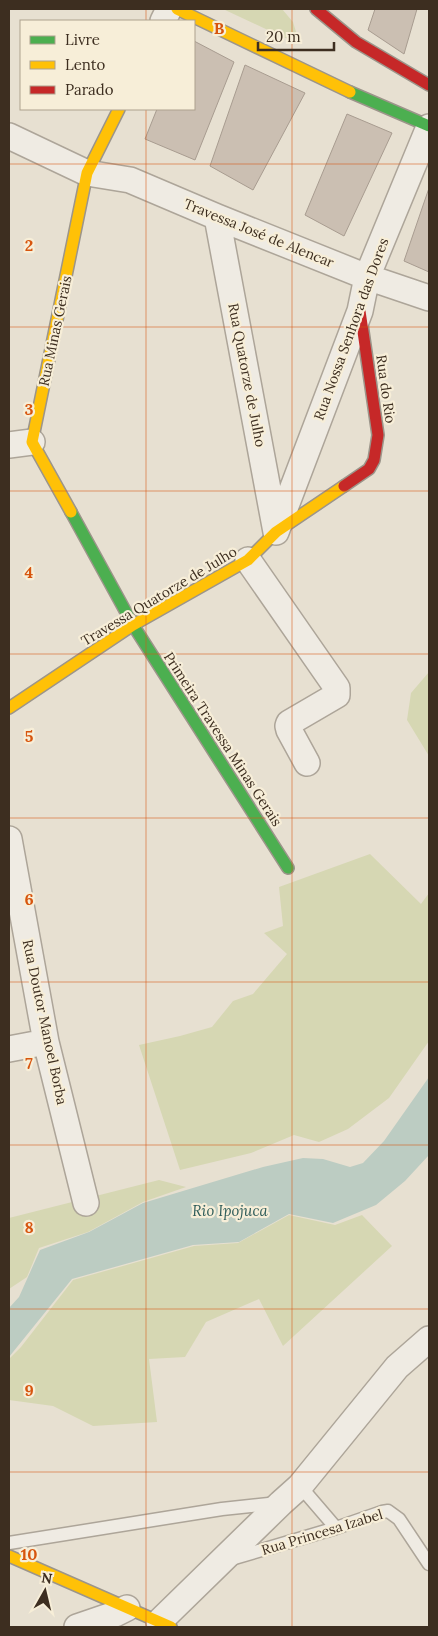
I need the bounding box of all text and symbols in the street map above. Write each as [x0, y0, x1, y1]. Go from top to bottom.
text: B [214, 18, 225, 38]
legend [20, 20, 195, 110]
scale bar [258, 20, 334, 52]
text: 20 m [266, 27, 301, 46]
text: Livre [65, 30, 100, 49]
text: Lento [65, 55, 106, 74]
text: Parado [65, 80, 114, 99]
street label: Travessa José de Alencar [181, 195, 337, 271]
text: 2 [25, 235, 33, 255]
street label: Rua Nossa Senhora das Dores [310, 235, 392, 423]
street label: Rua Minas Gerais [34, 274, 76, 388]
street label: Rua Quatorze de Julho [224, 301, 270, 449]
street label: Rua do Rio [372, 353, 400, 425]
text: 3 [25, 399, 34, 419]
street label: Travessa Quatorze de Julho [78, 542, 240, 650]
text: 4 [25, 562, 34, 582]
street label: Primeira Travessa Minas Gerais [160, 648, 286, 830]
text: 5 [25, 726, 34, 746]
text: 6 [24, 889, 34, 909]
street label: Rua Doutor Manoel Borba [19, 938, 71, 1106]
text: 7 [25, 1053, 33, 1073]
water label: Rio Ipojuca [192, 1201, 269, 1220]
text: 8 [24, 1217, 34, 1237]
text: 9 [24, 1380, 34, 1400]
street label: Rua Princesa Izabel [259, 1505, 385, 1559]
text: 10 [21, 1544, 37, 1564]
north arrow [20, 1566, 70, 1616]
text: N [40, 1568, 54, 1588]

